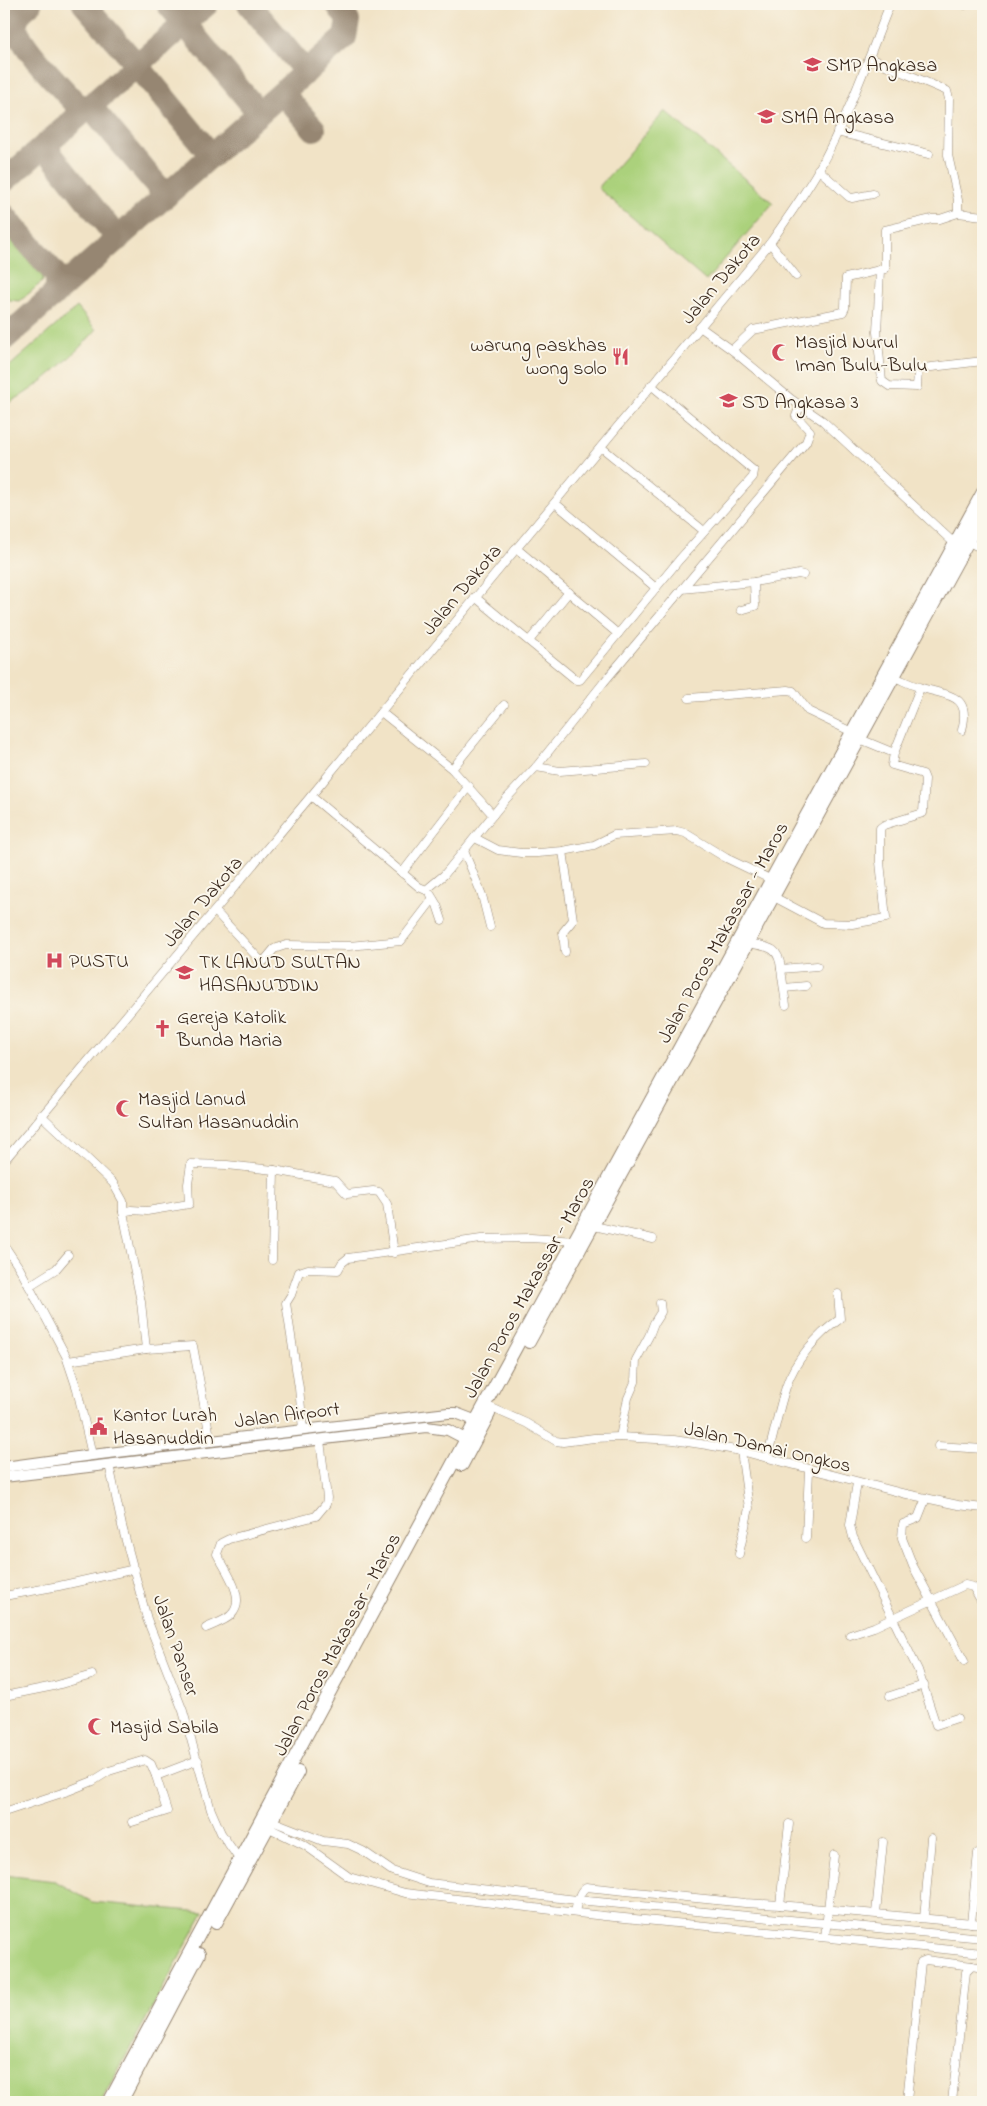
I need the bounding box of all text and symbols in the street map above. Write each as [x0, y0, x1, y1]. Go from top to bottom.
place label: SMP Angkasa [826, 52, 937, 82]
school or university icon: SMP Angkasa [802, 54, 822, 74]
place label: SMA Angkasa [781, 104, 894, 134]
school or university icon: SMA Angkasa [757, 106, 777, 126]
street label: Jalan Dakota [675, 227, 769, 332]
place label: Masjid Nurul Iman Bulu-Bulu [795, 329, 928, 381]
place label: warung paskhas wong solo [471, 332, 607, 385]
mosque icon: Masjid Nurul Iman Bulu-Bulu [771, 342, 791, 362]
restaurant icon: warung paskhas wong solo [611, 346, 631, 366]
place label: SD Angkasa 3 [742, 389, 859, 419]
school or university icon: SD Angkasa 3 [718, 391, 738, 411]
street label: Jalan Dakota [416, 538, 510, 643]
street label: Jalan Poros Makassar - Maros [651, 817, 797, 1049]
street label: Jalan Dakota [157, 850, 251, 955]
place label: PUSTU [69, 948, 129, 977]
place label: TK LANUD SULTAN HASANUDDIN [199, 949, 361, 1001]
hospital icon: PUSTU [45, 950, 65, 970]
school or university icon: TK LANUD SULTAN HASANUDDIN [175, 963, 195, 983]
place label: Gereja Katolik Bunda Maria [176, 1004, 286, 1056]
church icon: Gereja Katolik Bunda Maria [153, 1018, 173, 1038]
place label: Masjid Lanud Sultan Hasanuddin [138, 1086, 299, 1138]
mosque icon: Masjid Lanud Sultan Hasanuddin [114, 1099, 134, 1119]
street label: Jalan Poros Makassar - Maros [457, 1172, 603, 1404]
street label: Jalan Airport [233, 1396, 342, 1437]
place label: Kantor Lurah Hasanuddin [113, 1402, 217, 1454]
street label: Jalan Damai Ongkos [681, 1415, 854, 1483]
public building icon: Kantor Lurah Hasanuddin [89, 1416, 109, 1436]
street label: Jalan Poros Makassar - Maros [267, 1528, 410, 1762]
street label: Jalan Panser [144, 1591, 206, 1701]
place label: Masjid Sabila [110, 1714, 219, 1743]
mosque icon: Masjid Sabila [86, 1716, 106, 1736]

